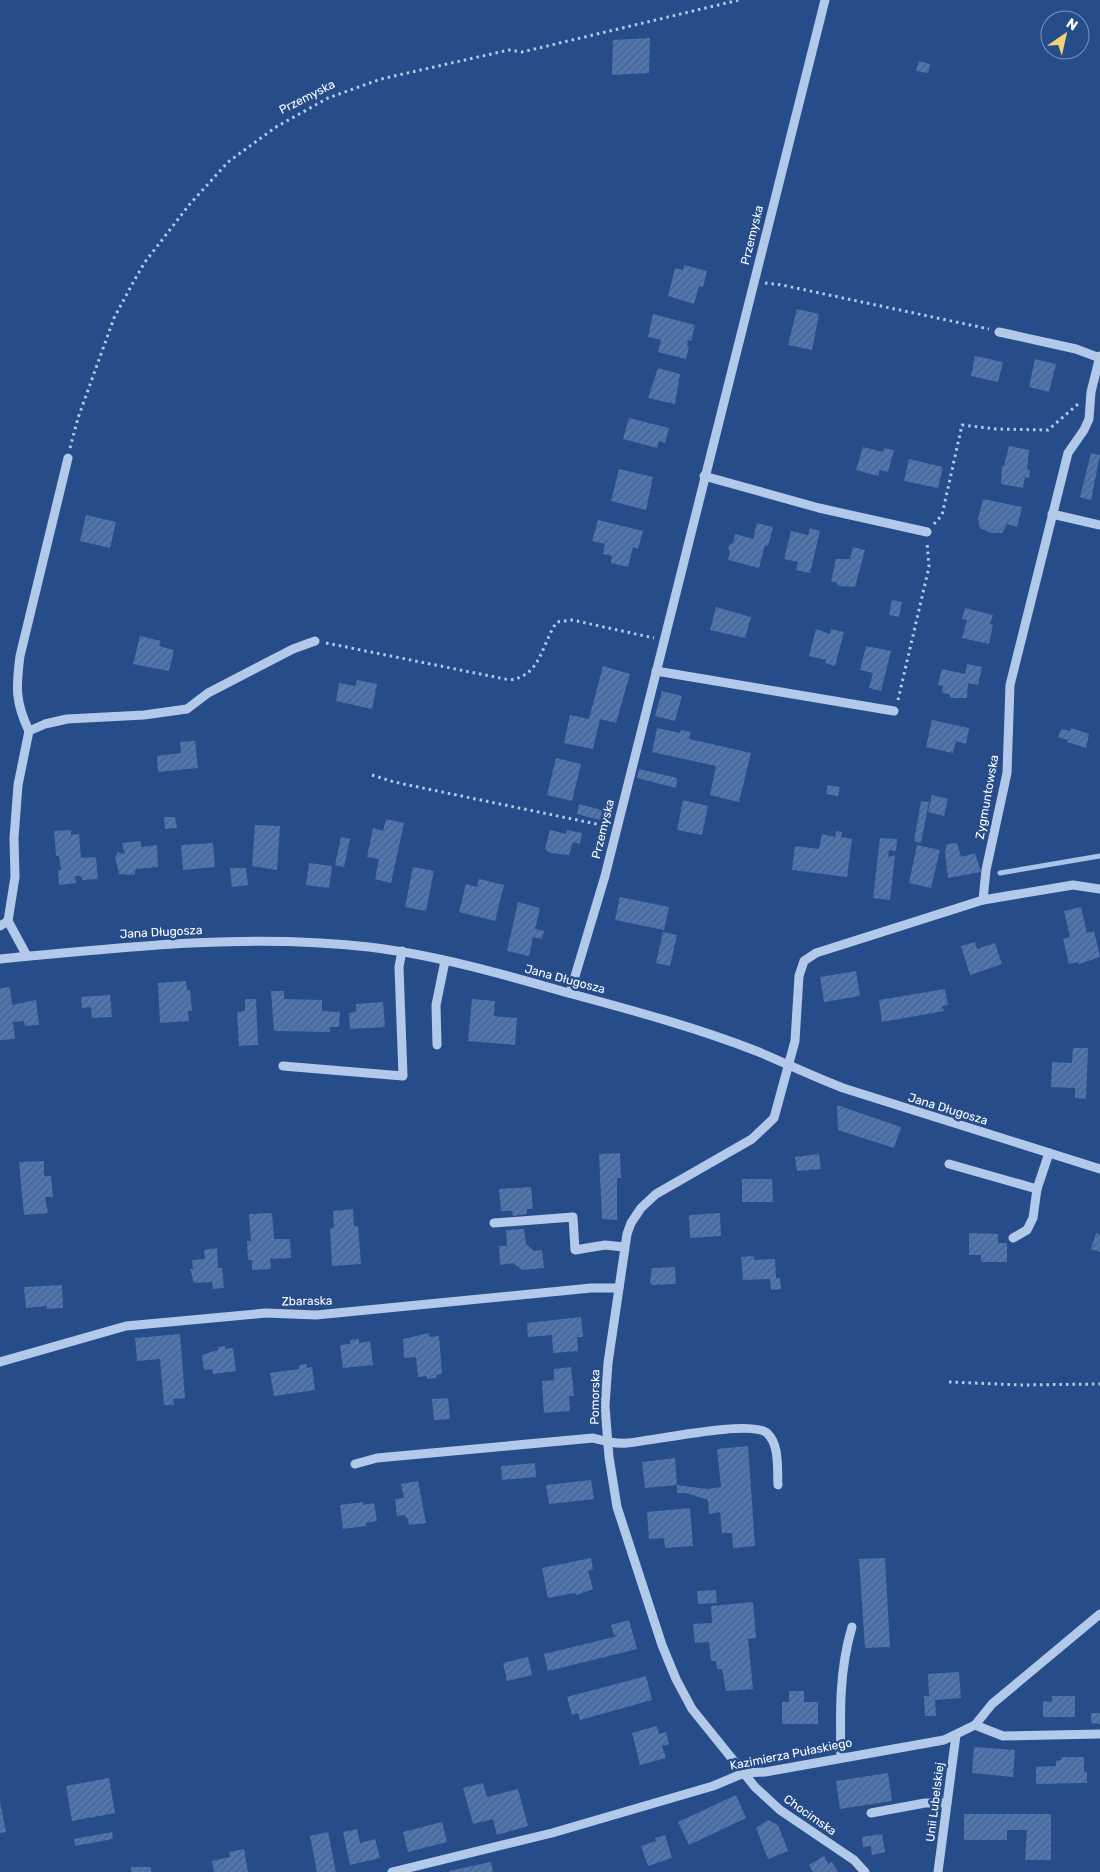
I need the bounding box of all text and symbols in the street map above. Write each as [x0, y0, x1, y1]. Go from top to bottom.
north arrow [1040, 10, 1090, 60]
text: N [1063, 15, 1081, 35]
street label: Przemyska [277, 77, 337, 117]
street label: Przemyska [738, 204, 766, 266]
street label: Zygmuntowska [973, 754, 1001, 840]
street label: Przemyska [589, 798, 617, 860]
street label: Jana Długosza [119, 923, 203, 941]
street label: Jana Długosza [523, 962, 607, 996]
street label: Jana Długosza [906, 1090, 990, 1128]
street label: Zbaraska [281, 1294, 333, 1308]
street label: Pomorska [588, 1369, 602, 1425]
street label: Kazimierza Pułaskiego [729, 1735, 853, 1773]
street label: Unii Lubelskiej [923, 1761, 947, 1843]
street label: Chocimska [781, 1792, 839, 1838]

